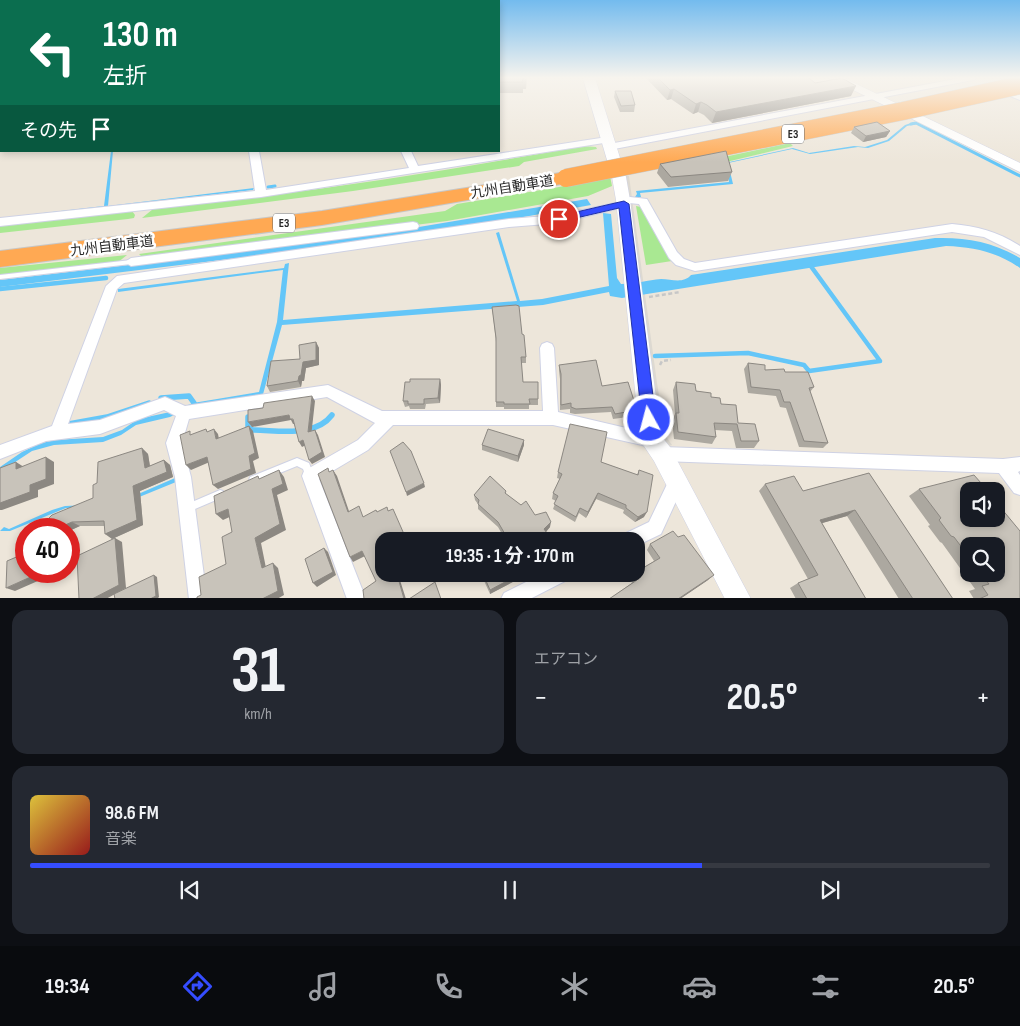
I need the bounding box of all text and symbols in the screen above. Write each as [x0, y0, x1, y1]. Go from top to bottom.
text: 130 m [103, 14, 178, 57]
icon: left [20, 20, 85, 85]
text: 左折 [103, 63, 147, 90]
icon: arrive [87, 115, 115, 143]
text: その先 [20, 120, 77, 143]
road number: E3 [782, 125, 804, 144]
street label: 九州自動車道 [469, 172, 555, 202]
pin [538, 198, 580, 240]
icon: arrive [545, 205, 573, 233]
road number: E3 [273, 214, 295, 232]
street label: 九州自動車道 [69, 232, 155, 260]
position arrow [622, 393, 674, 445]
map controls [960, 482, 1005, 582]
button: sound [960, 482, 1005, 527]
speed limit sign: 40 [15, 518, 80, 583]
button: search [960, 537, 1005, 582]
text: 19:35 · 1 分 · 170 m [446, 545, 574, 568]
text: 31 [231, 633, 285, 711]
text: エアコン [534, 650, 598, 669]
text: 20.5° [726, 675, 798, 720]
text: − [534, 681, 548, 714]
text: + [976, 681, 990, 714]
text: km/h [244, 705, 272, 724]
text: 98.6 FM [105, 802, 159, 825]
text: 音楽 [105, 830, 137, 849]
icon: previous [176, 876, 204, 904]
icon: pause [496, 876, 524, 904]
icon: next [816, 876, 844, 904]
icon: directions [180, 969, 215, 1004]
icon: music [306, 969, 341, 1004]
icon: phone [431, 969, 466, 1004]
icon: climate [557, 969, 592, 1004]
icon: car [682, 969, 717, 1004]
icon: filters [808, 969, 843, 1004]
text: 19:34 [45, 973, 89, 1000]
text: 20.5° [934, 973, 975, 1000]

